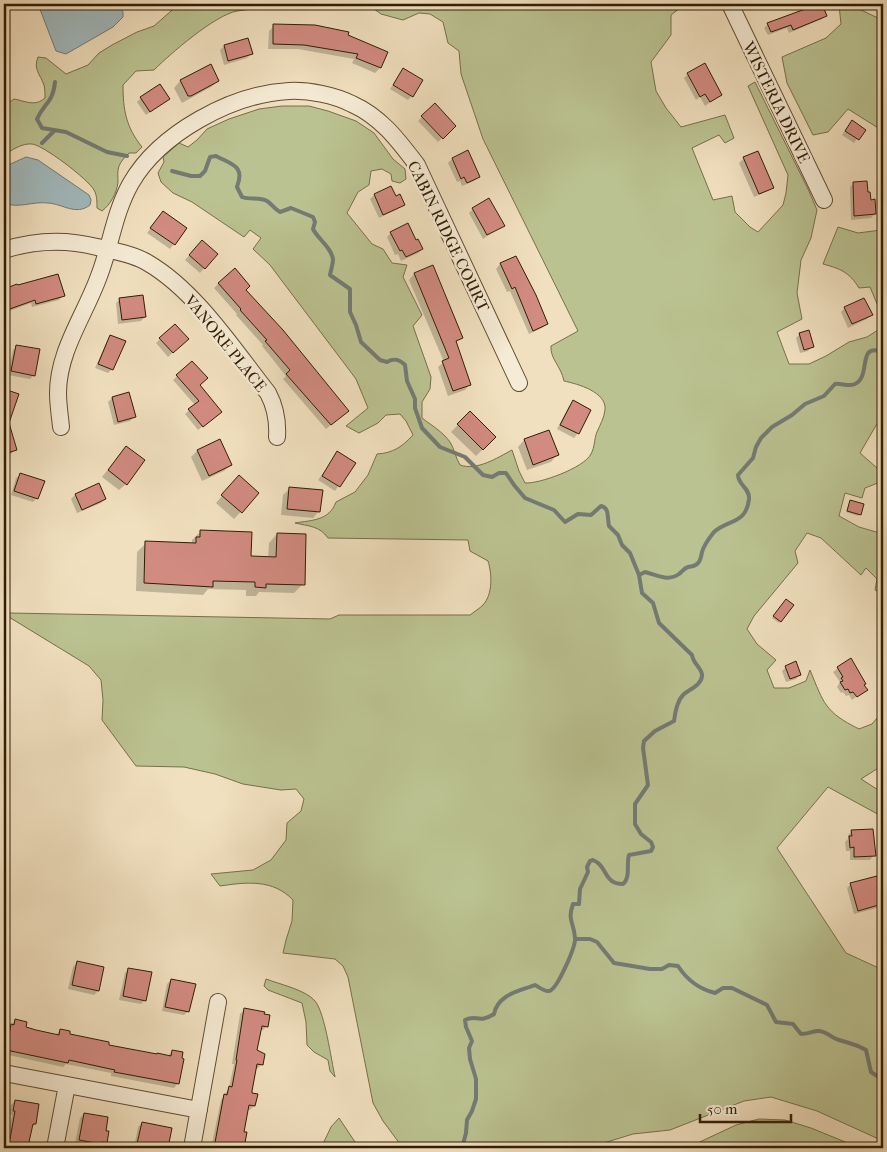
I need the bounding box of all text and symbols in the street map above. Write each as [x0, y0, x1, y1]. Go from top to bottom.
street label: WISTERIA DRIVE [739, 38, 814, 166]
street label: CABIN RIDGE COURT [404, 158, 493, 315]
street label: VANORE PLACE [180, 290, 271, 396]
scale bar [700, 1092, 791, 1124]
text: 50 m [707, 1100, 738, 1118]

